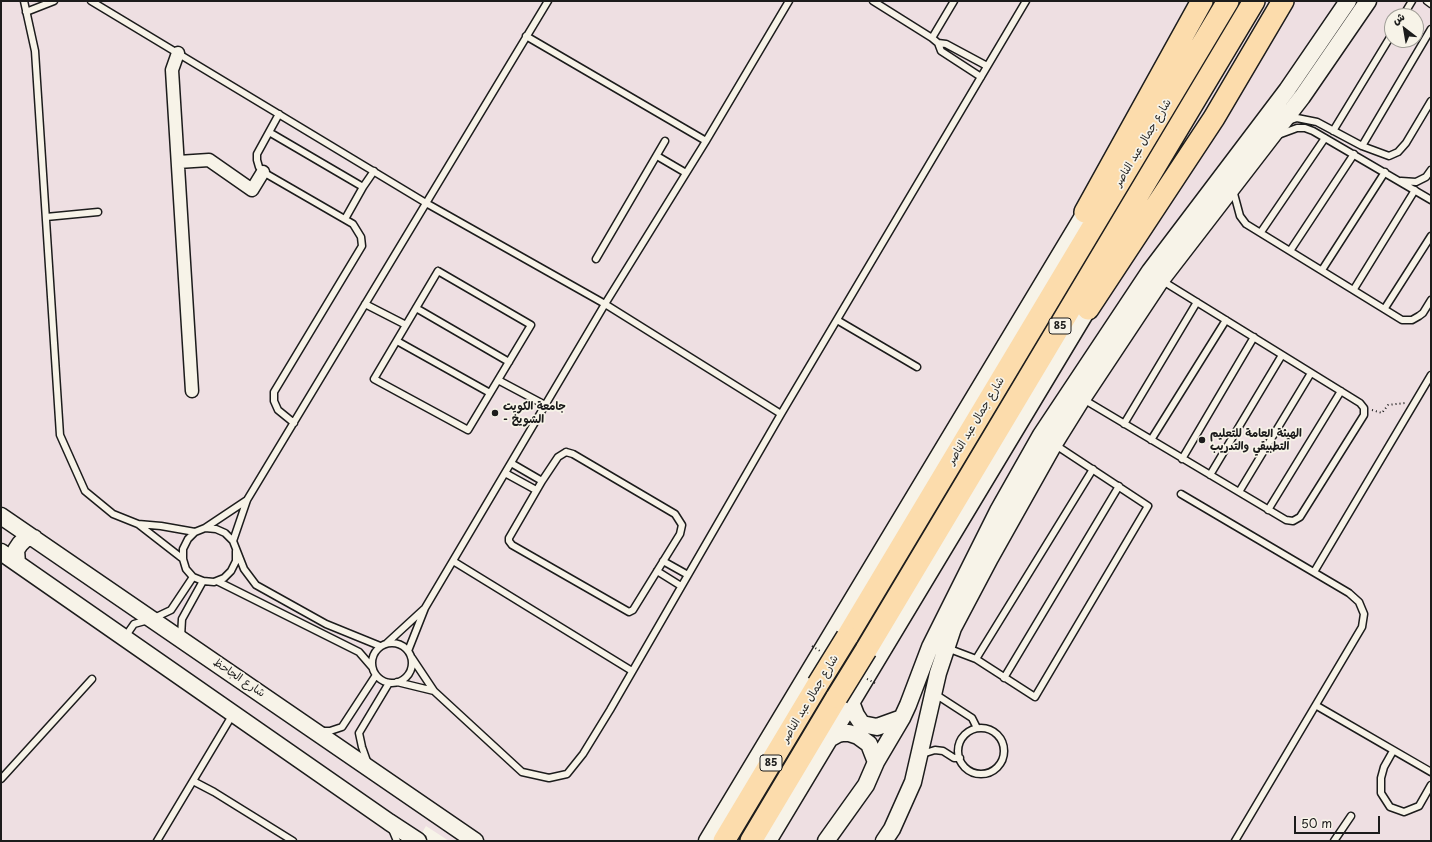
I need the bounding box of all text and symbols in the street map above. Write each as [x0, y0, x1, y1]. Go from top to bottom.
north arrow [1384, 8, 1424, 48]
text: ش [1389, 8, 1408, 29]
street label: شارع جمال عبد الناصر [1112, 97, 1174, 189]
road number: 85 [1049, 318, 1071, 334]
street label: شارع جمال عبد الناصر [945, 375, 1007, 467]
place label: جامعة الكويت - الشويخ [503, 400, 566, 426]
marker: جامعة الكويت - الشويخ [490, 408, 500, 418]
place label: الهيئة العامة للتعليم التطبيقي والتدريب [1210, 427, 1302, 453]
marker: الهيئة العامة للتعليم التطبيقي والتدريب [1197, 435, 1207, 445]
street label: شارع جمال عبد الناصر [779, 653, 841, 745]
street label: شارع الجاحظ [211, 656, 267, 700]
road number: 85 [760, 755, 782, 771]
scale bar [1296, 808, 1382, 834]
text: 50 m [1301, 814, 1332, 832]

